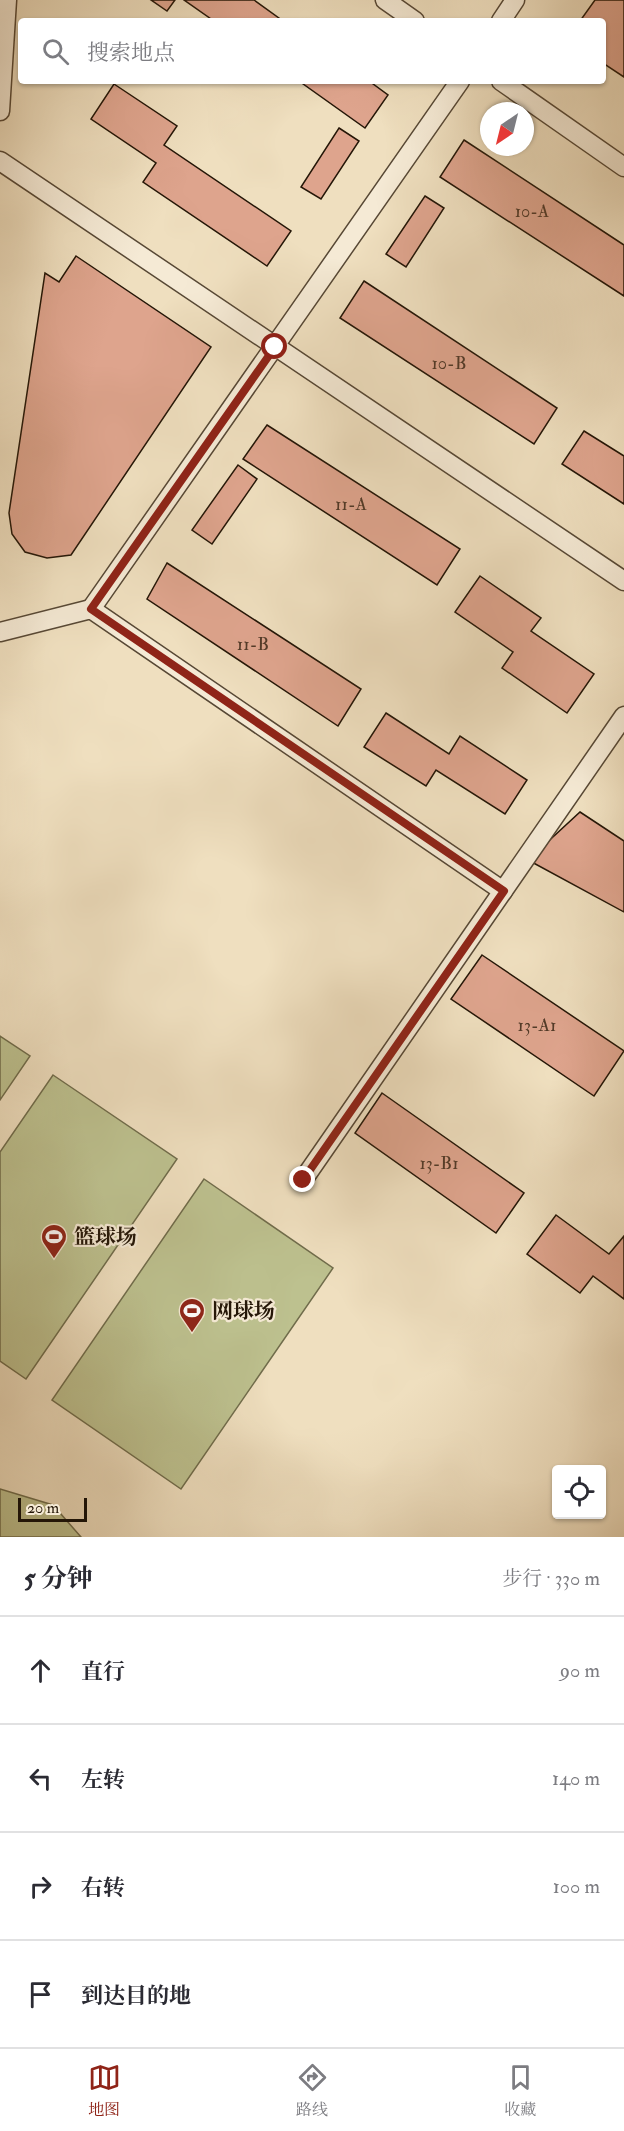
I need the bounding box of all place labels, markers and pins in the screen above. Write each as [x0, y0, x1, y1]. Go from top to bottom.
sports icon: 篮球场 [39, 1222, 69, 1260]
place label: 篮球场 [74, 1224, 137, 1251]
sports icon: 网球场 [177, 1296, 207, 1334]
place label: 网球场 [212, 1298, 275, 1325]

